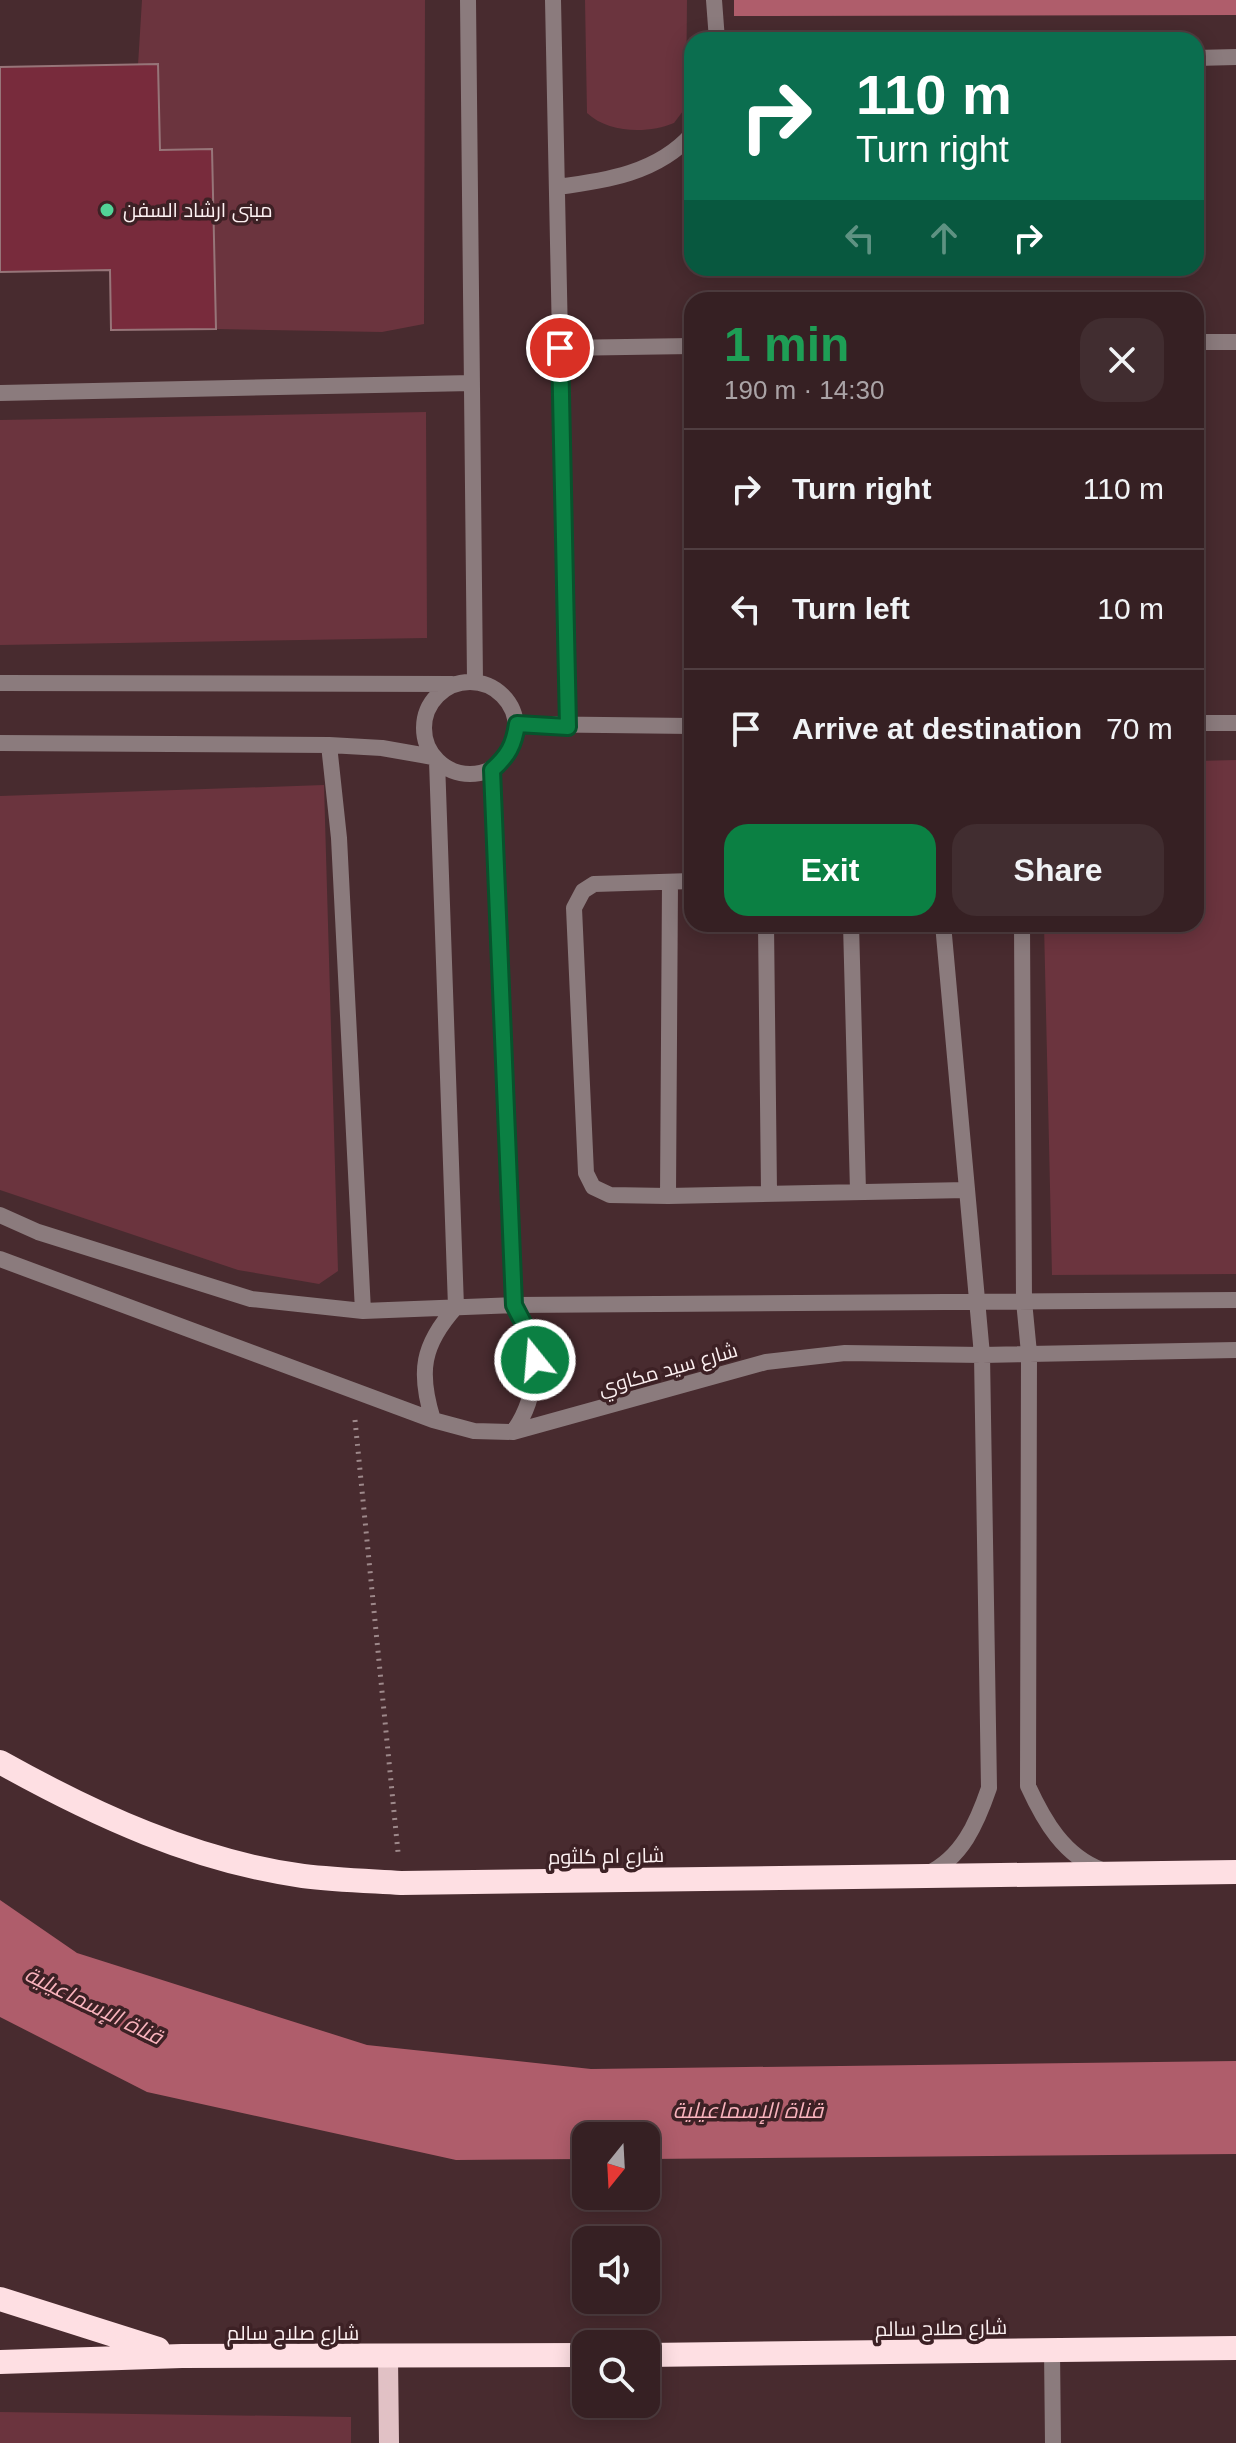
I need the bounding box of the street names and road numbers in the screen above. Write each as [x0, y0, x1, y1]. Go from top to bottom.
street label: شارع سيد مكاوي [596, 1339, 741, 1404]
street label: شارع ام كلثوم [548, 1844, 664, 1871]
street label: شارع صلاح سالم [875, 2316, 1007, 2343]
street label: شارع صلاح سالم [227, 2322, 359, 2347]

